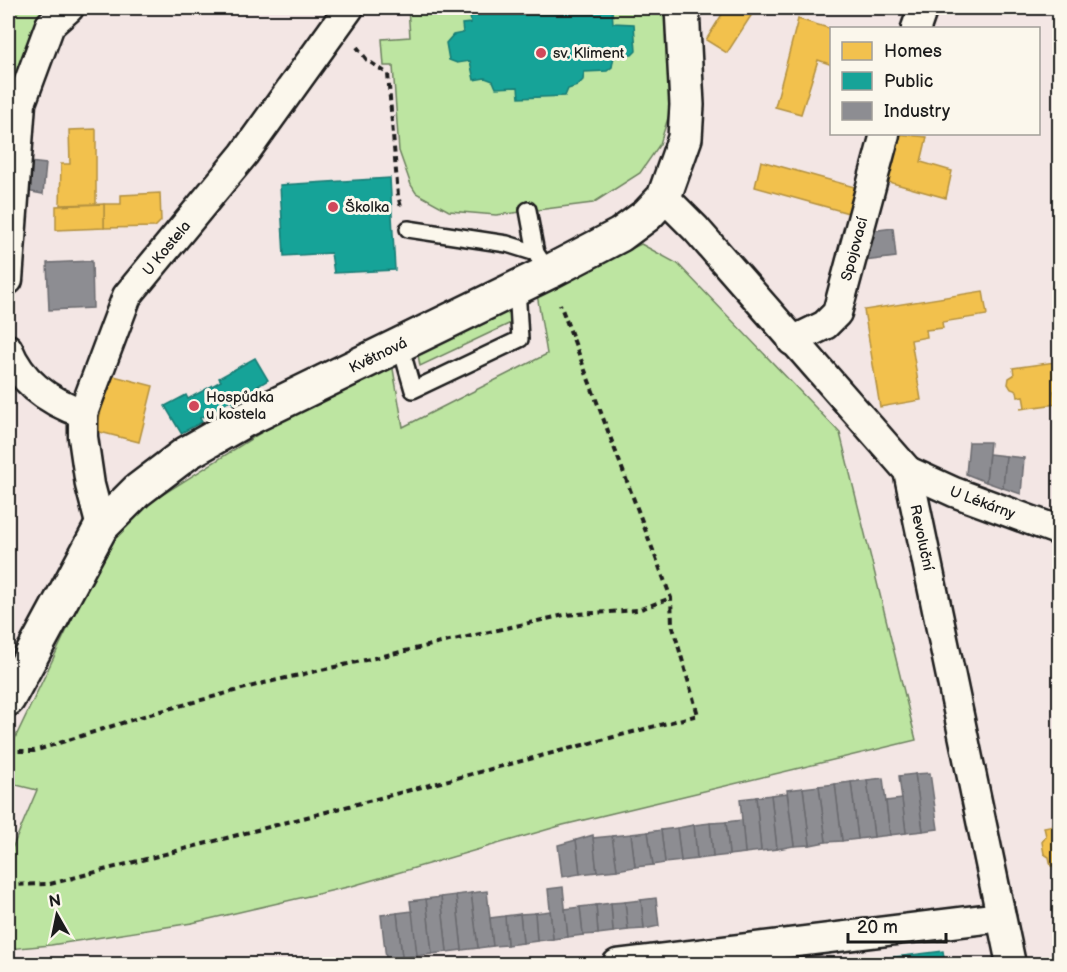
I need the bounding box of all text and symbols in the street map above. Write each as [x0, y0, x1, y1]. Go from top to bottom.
legend [830, 27, 1040, 135]
text: Homes [884, 41, 942, 62]
place label: sv. Kliment [553, 44, 625, 63]
marker: sv. Kliment [534, 46, 548, 60]
text: Public [884, 71, 933, 92]
text: Industry [884, 101, 951, 122]
place label: Školka [345, 198, 390, 217]
marker: Školka [326, 200, 340, 214]
street label: Spojovací [837, 215, 872, 283]
street label: U Kostela [139, 217, 195, 280]
street label: Květnová [346, 334, 410, 378]
place label: Hospůdka u kostela [206, 388, 274, 424]
marker: Hospůdka u kostela [187, 399, 201, 413]
street label: U Lékárny [947, 482, 1018, 524]
street label: Revoluční [905, 503, 938, 573]
north arrow [27, 885, 87, 945]
text: N [47, 891, 62, 912]
scale bar [848, 906, 946, 944]
text: 20 m [857, 917, 898, 938]

